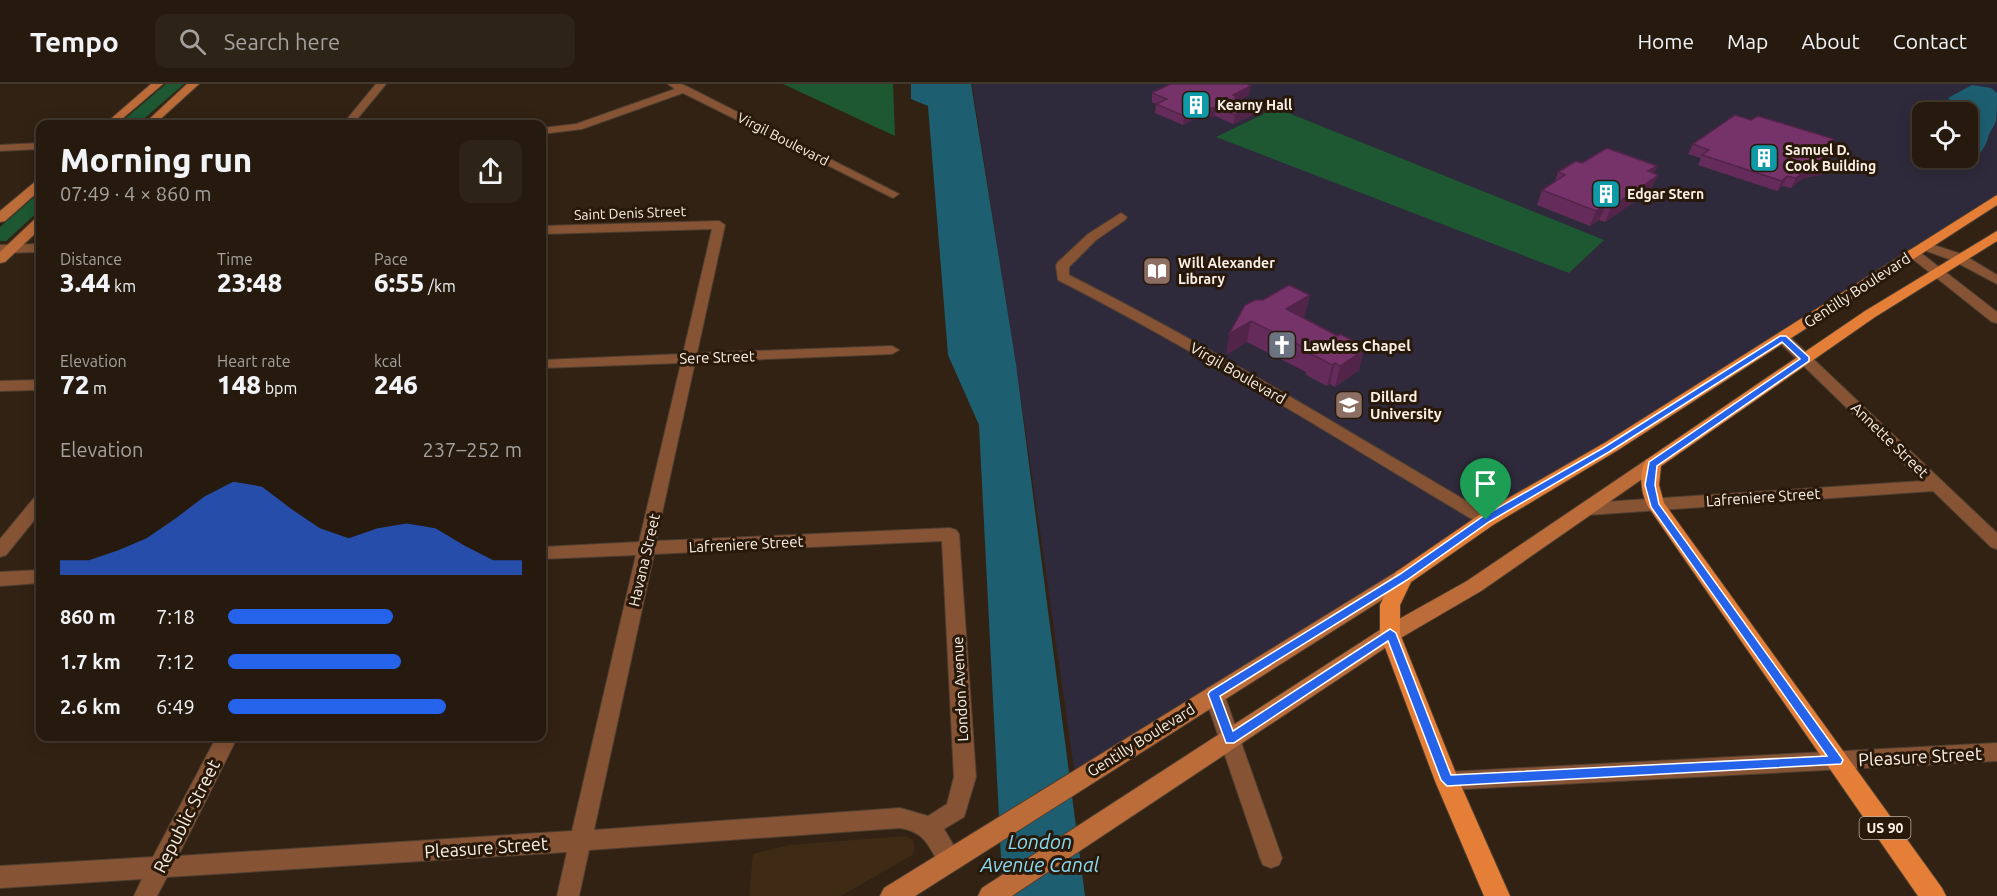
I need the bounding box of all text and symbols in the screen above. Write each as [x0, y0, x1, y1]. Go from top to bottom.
search box [155, 14, 575, 68]
icon: search [176, 25, 209, 58]
text: Tempo [30, 26, 119, 57]
text: Search here [224, 29, 340, 54]
text: Home [1637, 29, 1694, 53]
text: Map [1727, 29, 1768, 53]
text: About [1801, 29, 1860, 53]
text: Contact [1893, 29, 1967, 53]
building icon: Kearny Hall [1180, 89, 1212, 121]
place label: Kearny Hall [1217, 97, 1292, 113]
map controls [1912, 102, 1978, 168]
button: locate [1912, 102, 1978, 168]
street label: Virgil Boulevard [735, 109, 831, 169]
button: share [459, 140, 522, 203]
text: Morning run [60, 141, 252, 178]
building icon: Samuel D. Cook Building [1748, 142, 1780, 174]
place label: Samuel D. Cook Building [1785, 142, 1876, 174]
building icon: Edgar Stern [1590, 178, 1622, 210]
text: 07:49 · 4 × 860 m [60, 182, 212, 205]
place label: Edgar Stern [1627, 186, 1704, 202]
street label: Saint Denis Street [574, 203, 687, 223]
street label: Gentilly Boulevard [1801, 249, 1913, 331]
text: Distance [60, 250, 122, 268]
text: Time [217, 250, 253, 268]
text: Pace [374, 250, 408, 268]
library icon: Will Alexander Library [1141, 255, 1173, 287]
place label: Will Alexander Library [1178, 255, 1275, 287]
text: 3.44 [60, 268, 110, 297]
text: 23:48 [217, 268, 282, 297]
text: 6:55 [374, 268, 424, 297]
text: km [110, 277, 136, 295]
text: /km [424, 277, 456, 295]
church icon: Lawless Chapel [1266, 329, 1298, 361]
place label: Lawless Chapel [1303, 337, 1411, 354]
street label: Virgil Boulevard [1187, 339, 1289, 407]
street label: Sere Street [679, 347, 755, 367]
text: Elevation [60, 352, 127, 370]
text: Heart rate [217, 352, 291, 370]
text: kcal [374, 352, 402, 370]
text: 72 [60, 370, 89, 399]
text: 148 [217, 370, 261, 399]
text: 246 [374, 370, 418, 399]
text: m [89, 379, 107, 397]
text: bpm [261, 379, 297, 397]
place label: Dillard University [1370, 388, 1442, 422]
school or university icon: Dillard University [1333, 389, 1365, 421]
street label: Annette Street [1848, 399, 1932, 481]
text: Elevation [60, 438, 143, 461]
text: 237–252 m [423, 438, 522, 461]
pin [1460, 458, 1511, 520]
icon: arrive [1469, 467, 1502, 500]
street label: Lafreniere Street [1705, 485, 1821, 509]
street label: Havana Street [625, 512, 663, 608]
street label: Lafreniere Street [688, 533, 804, 555]
text: 860 m [60, 605, 116, 628]
text: 7:18 [156, 605, 195, 628]
street label: London Avenue [949, 636, 971, 742]
text: 1.7 km [60, 650, 121, 673]
text: 7:12 [156, 650, 195, 673]
text: 2.6 km [60, 695, 121, 718]
text: 6:49 [156, 695, 195, 718]
street label: Gentilly Boulevard [1084, 700, 1198, 780]
street label: Pleasure Street [1858, 743, 1982, 769]
street label: Republic Street [149, 756, 223, 876]
road number: US 90 [1860, 817, 1910, 839]
water label: London Avenue Canal [980, 830, 1100, 876]
street label: Pleasure Street [424, 833, 548, 861]

